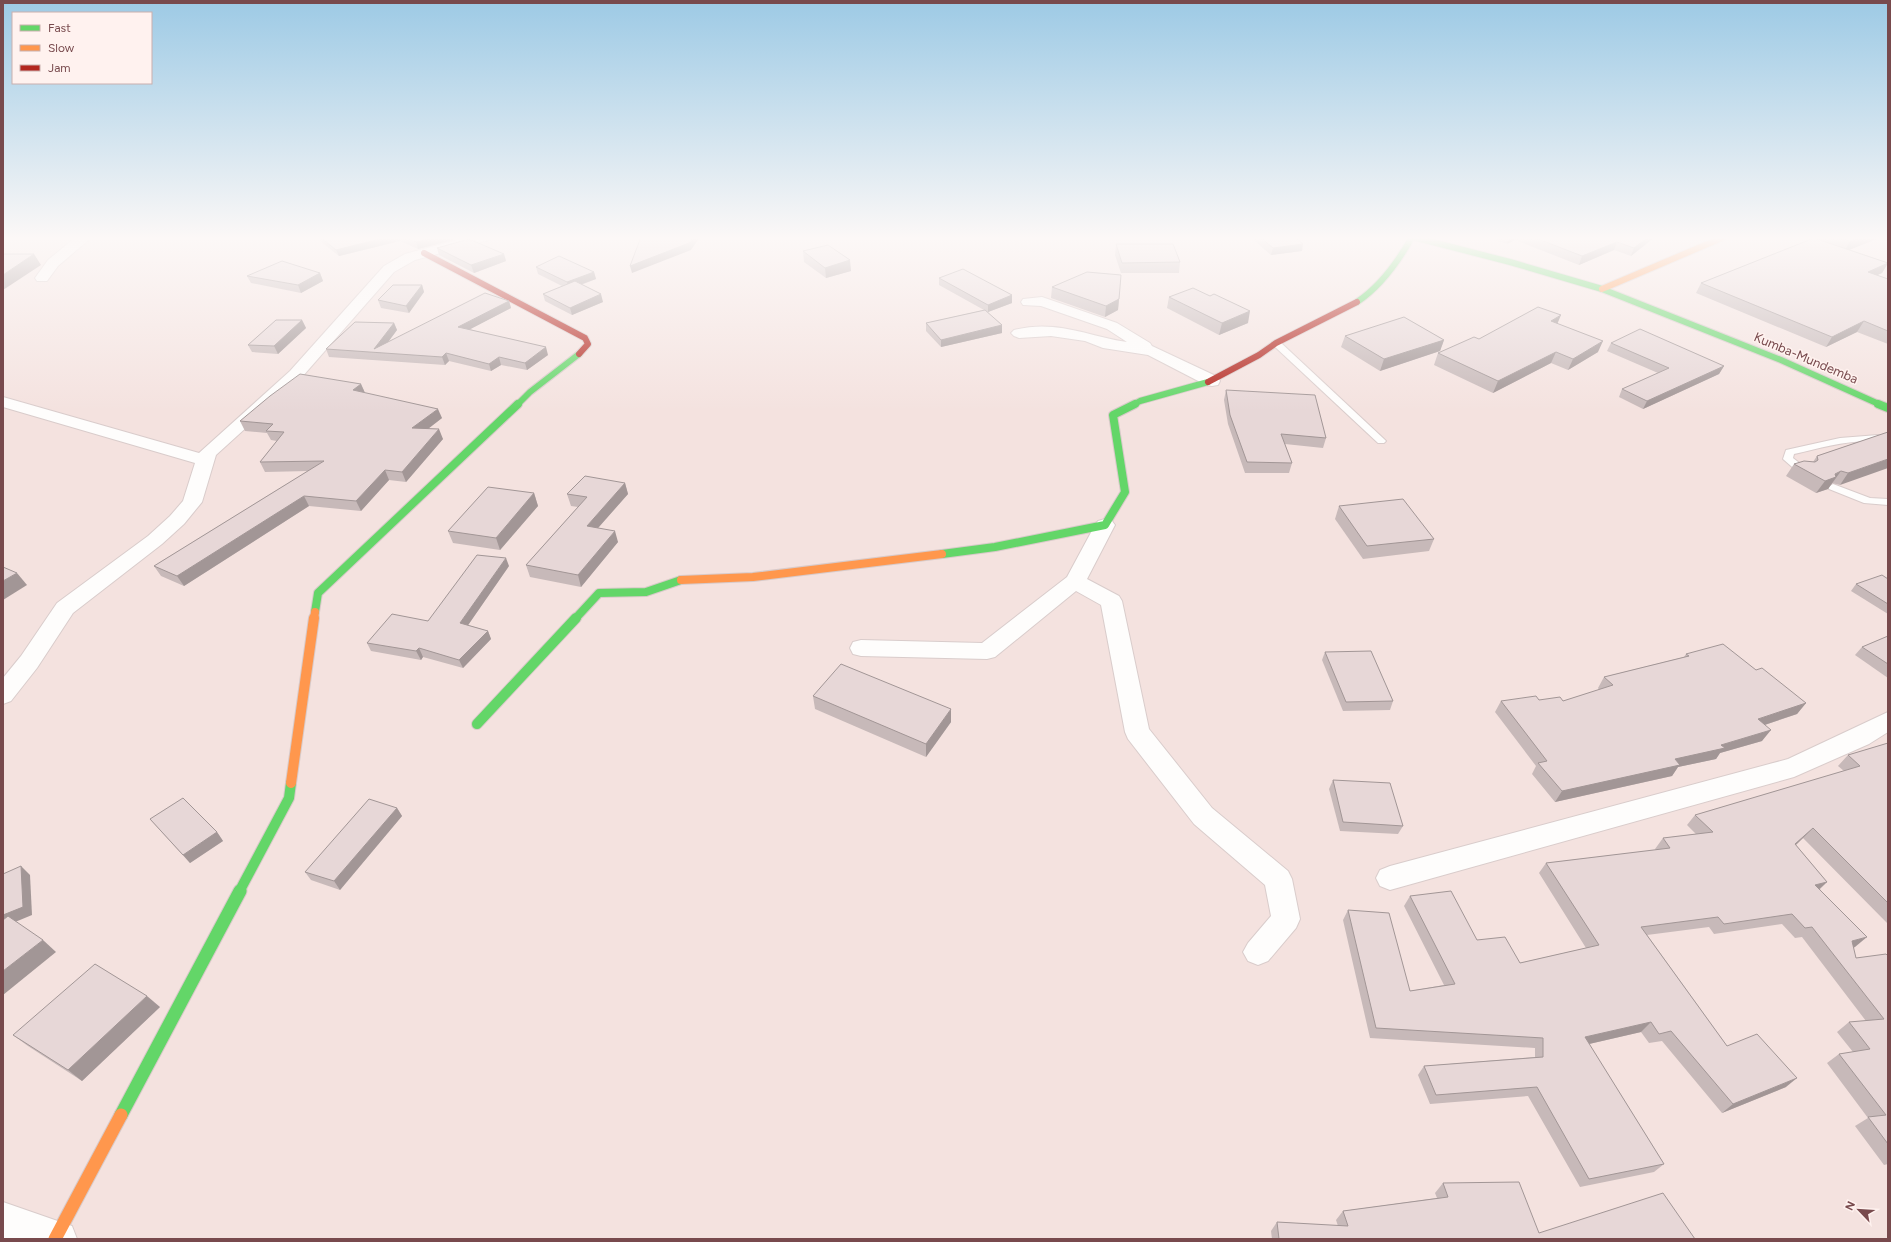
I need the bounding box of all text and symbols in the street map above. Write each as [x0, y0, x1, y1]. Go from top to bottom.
legend [12, 12, 152, 84]
text: Fast [48, 21, 71, 35]
text: Slow [48, 41, 75, 55]
text: Jam [48, 61, 71, 75]
street label: Kumba-Mundemba [1752, 329, 1860, 387]
north arrow [1839, 1190, 1879, 1230]
text: N [1843, 1199, 1858, 1213]

